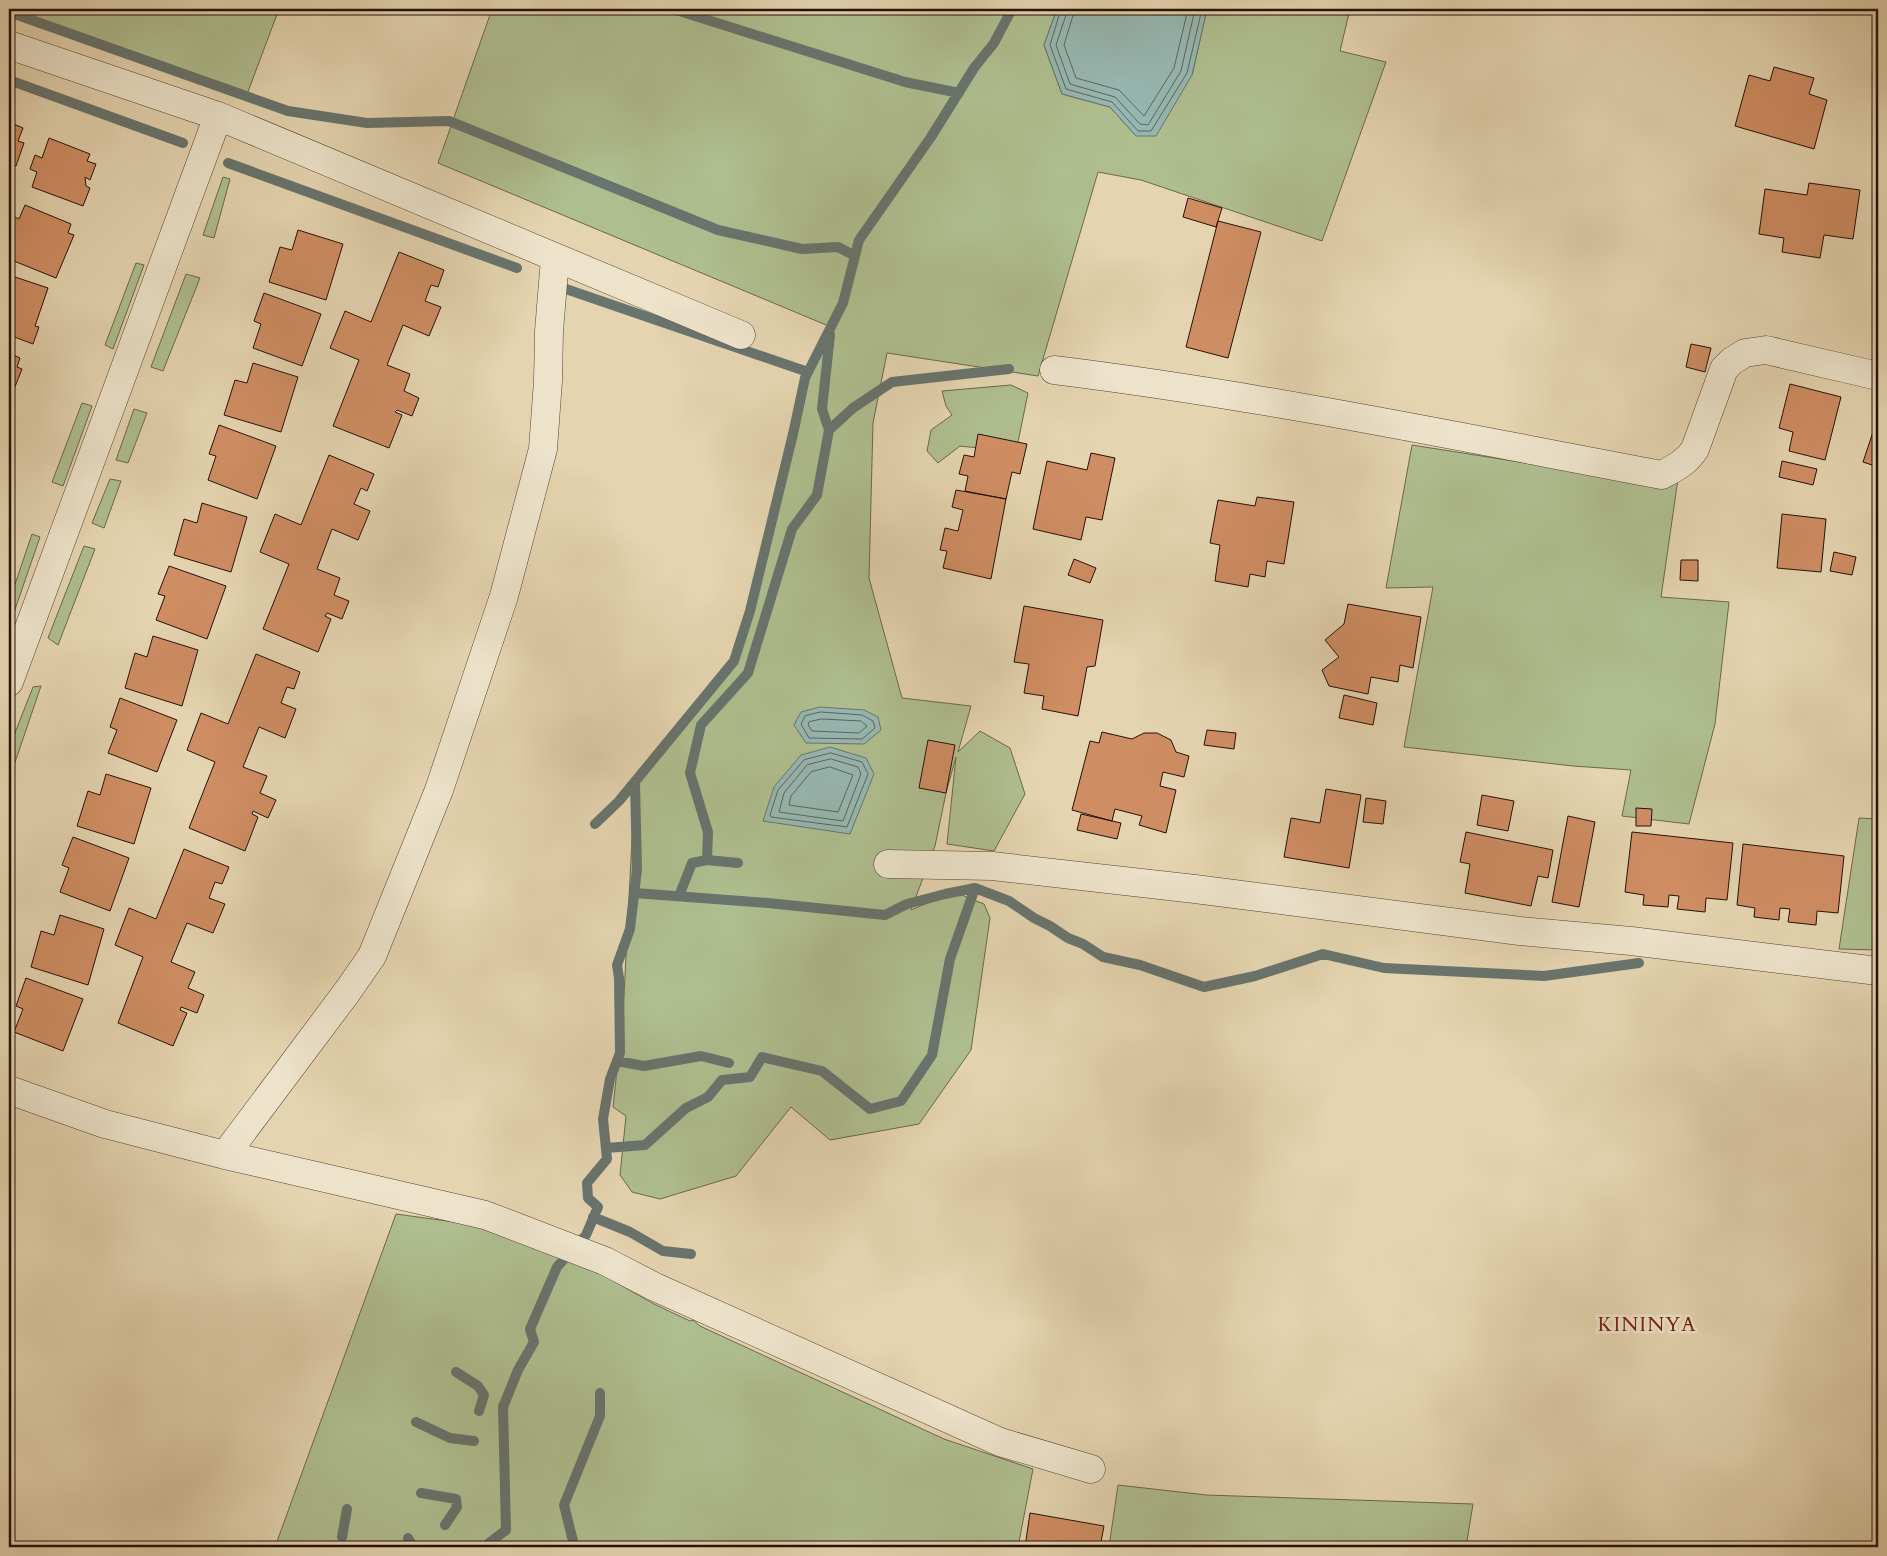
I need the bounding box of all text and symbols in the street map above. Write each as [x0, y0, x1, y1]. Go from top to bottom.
district label: KININYA [1598, 1311, 1696, 1338]

